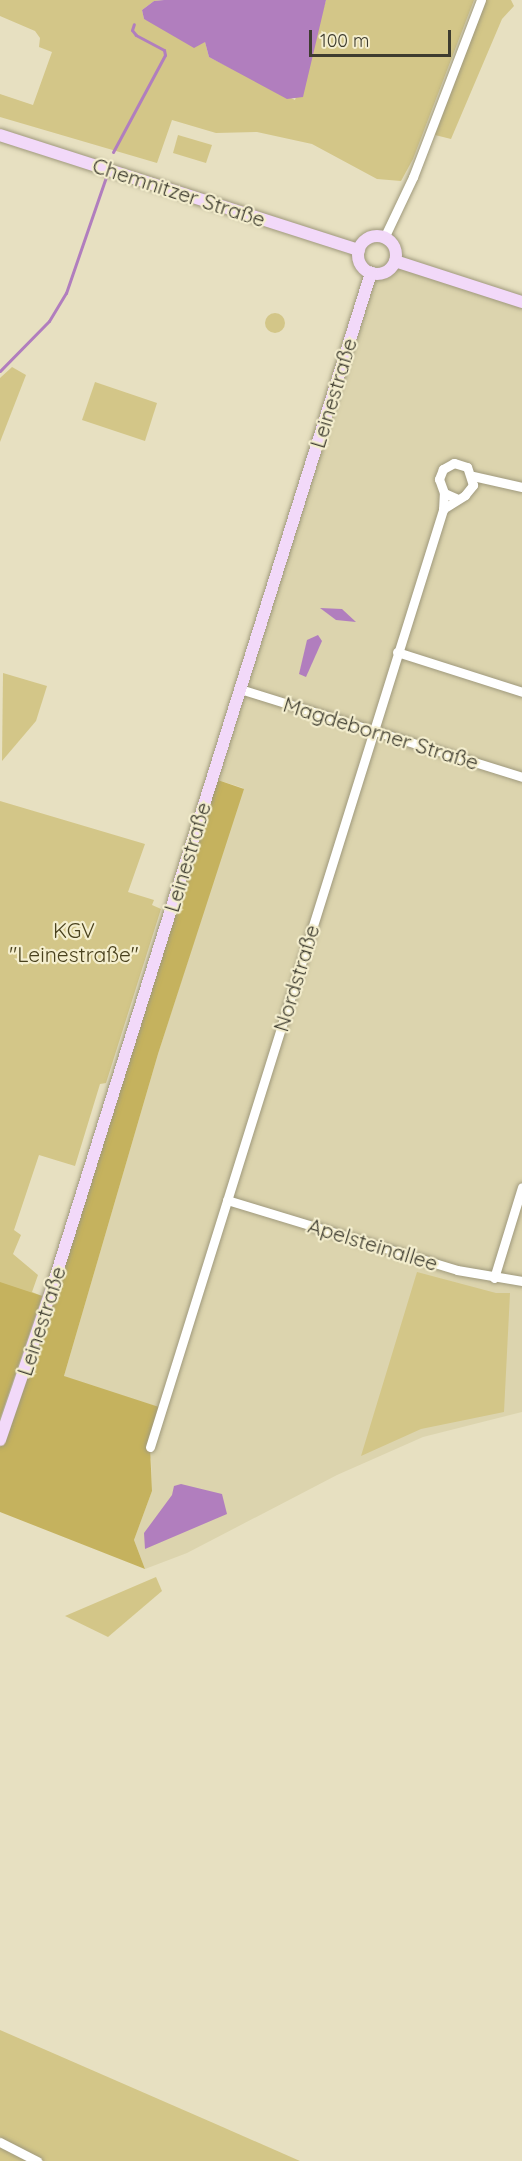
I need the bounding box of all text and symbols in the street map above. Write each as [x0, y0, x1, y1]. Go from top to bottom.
scale bar [312, 18, 454, 56]
text: 100 m [320, 29, 369, 52]
street label: Chemnitzer Straße [90, 152, 268, 232]
street label: Leinestraße [304, 335, 362, 451]
street label: Magdeborner Straße [280, 691, 482, 775]
street label: Leinestraße [158, 799, 216, 915]
park label: KGV "Leinestraße" [9, 917, 139, 967]
street label: Nordstraße [268, 922, 324, 1034]
street label: Apelsteinallee [305, 1212, 441, 1276]
street label: Leinestraße [11, 1263, 71, 1379]

